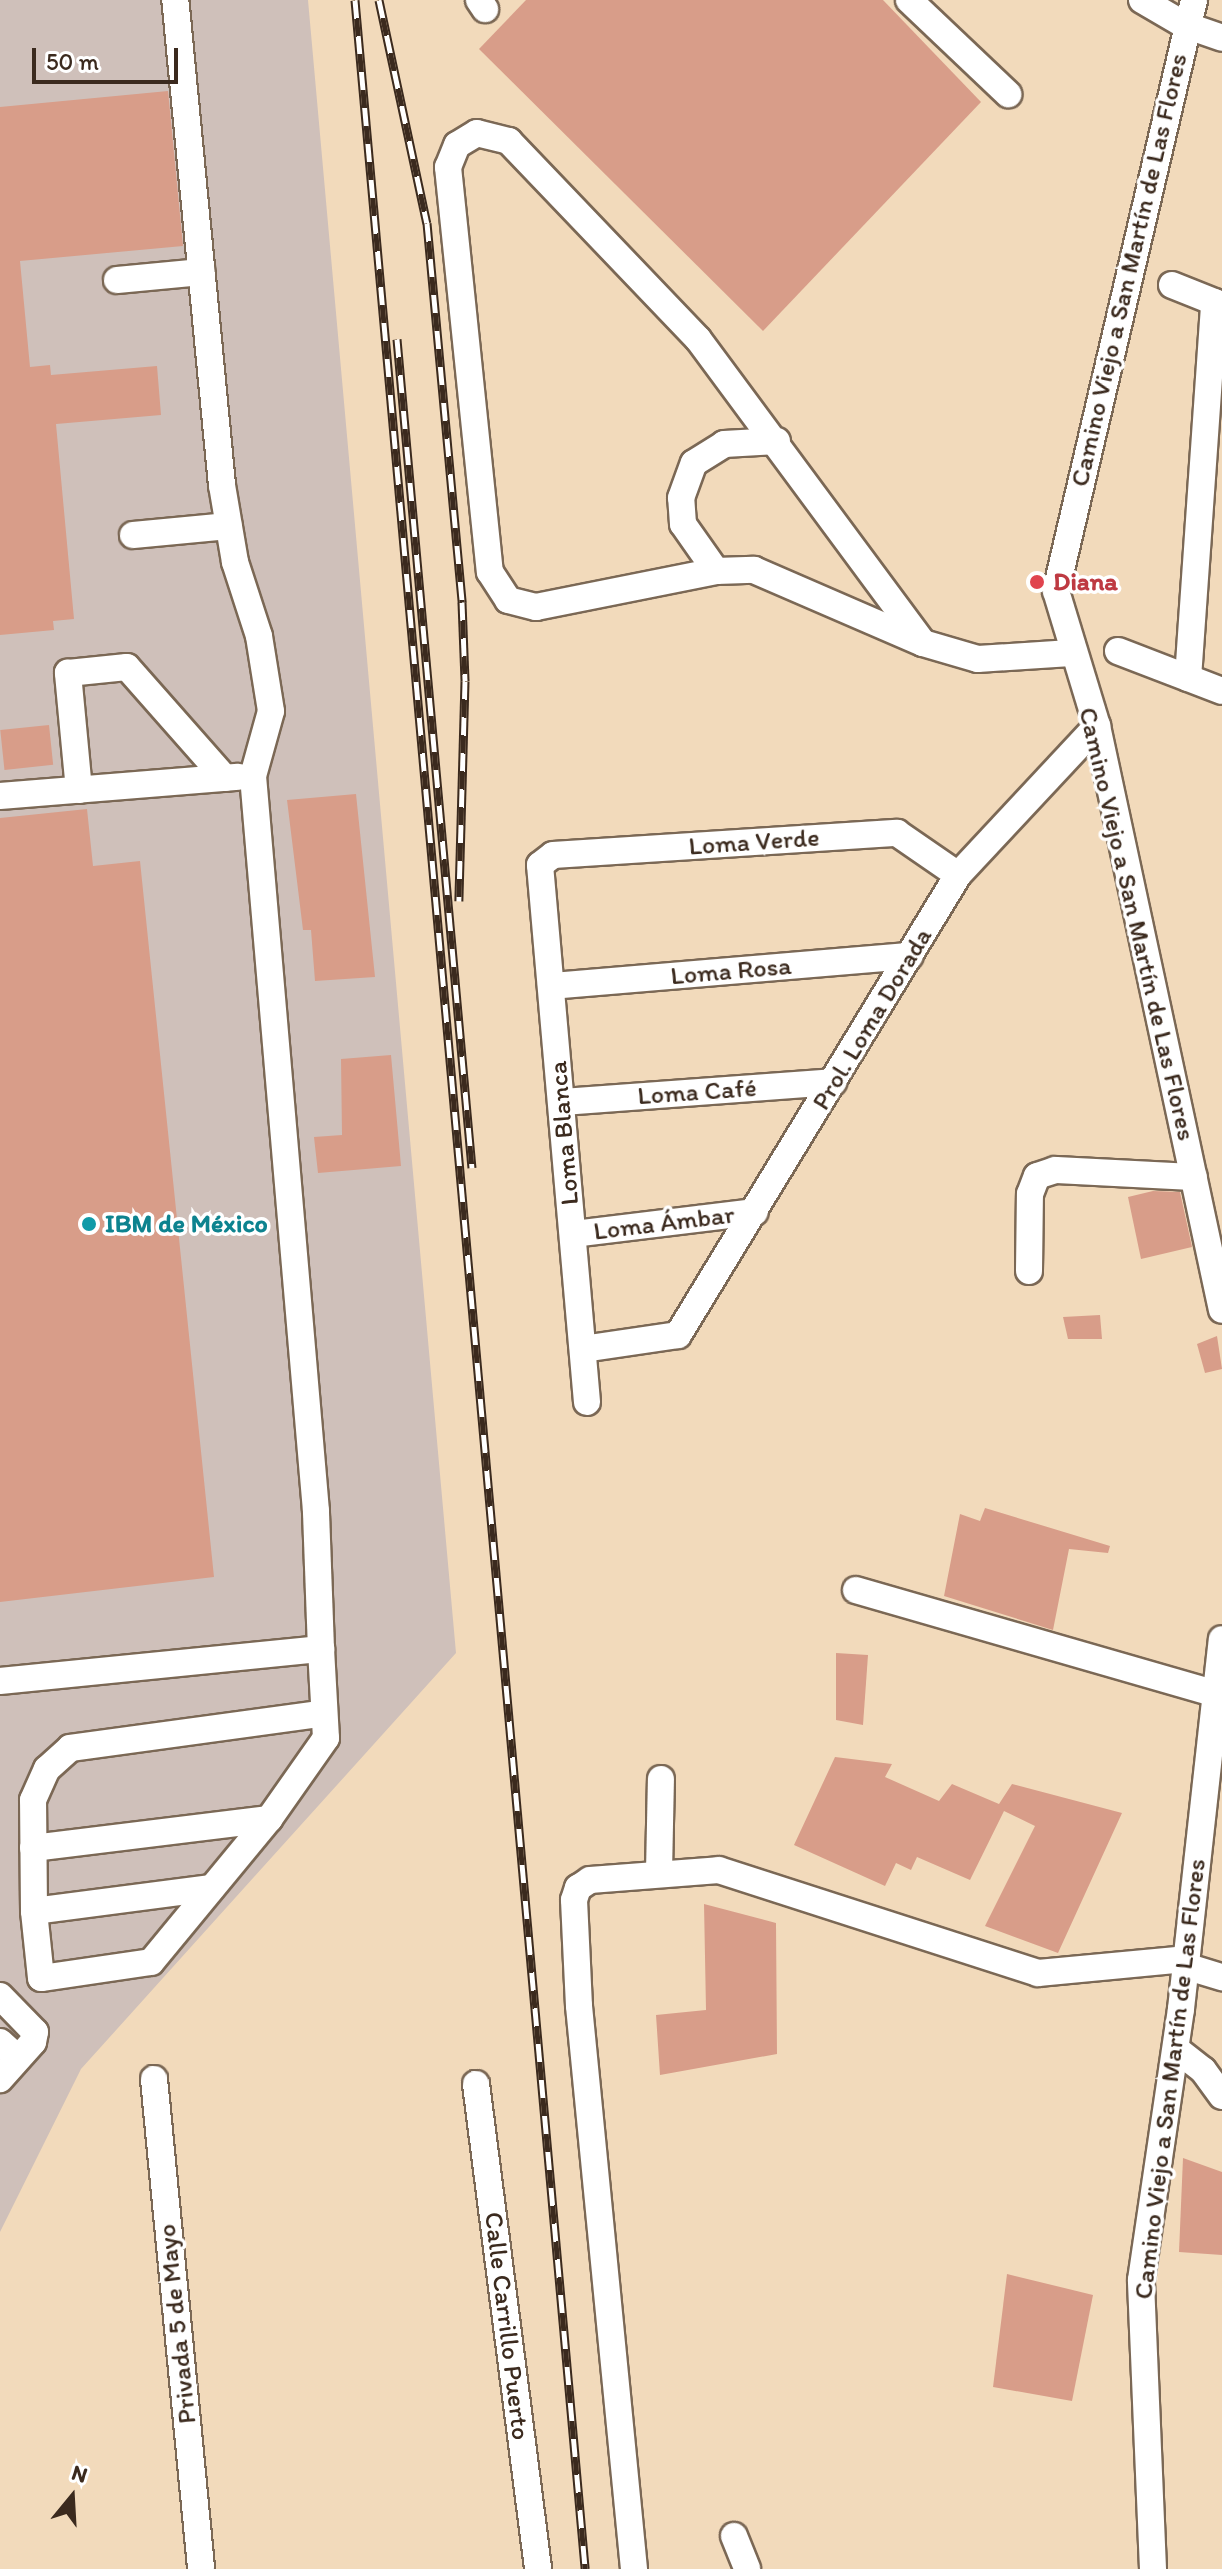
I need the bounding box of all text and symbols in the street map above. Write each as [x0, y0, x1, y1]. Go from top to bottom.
scale bar [36, 32, 182, 82]
text: 50 m [46, 47, 99, 76]
street label: Camino Viejo a San Martín de Las Flores [1064, 50, 1194, 490]
place label: Diana [1053, 566, 1118, 598]
marker: Diana [1028, 573, 1046, 591]
street label: Camino Viejo a San Martín de Las Flores [1072, 704, 1202, 1144]
street label: Loma Verde [688, 822, 820, 862]
street label: Prol. Loma Dorada [806, 923, 938, 1115]
street label: Loma Rosa [670, 950, 792, 992]
street label: Loma Blanca [542, 1060, 586, 1206]
street label: Loma Café [637, 1072, 757, 1112]
street label: Loma Ámbar [591, 1199, 737, 1247]
place label: IBM de México [105, 1208, 268, 1240]
marker: IBM de México [80, 1215, 98, 1233]
street label: Camino Viejo a San Martín de Las Flores [1127, 1856, 1213, 2302]
street label: Calle Carrillo Puerto [478, 2211, 536, 2441]
street label: Privada 5 de Mayo [151, 2222, 203, 2426]
north arrow [32, 2457, 112, 2537]
text: N [68, 2459, 91, 2489]

